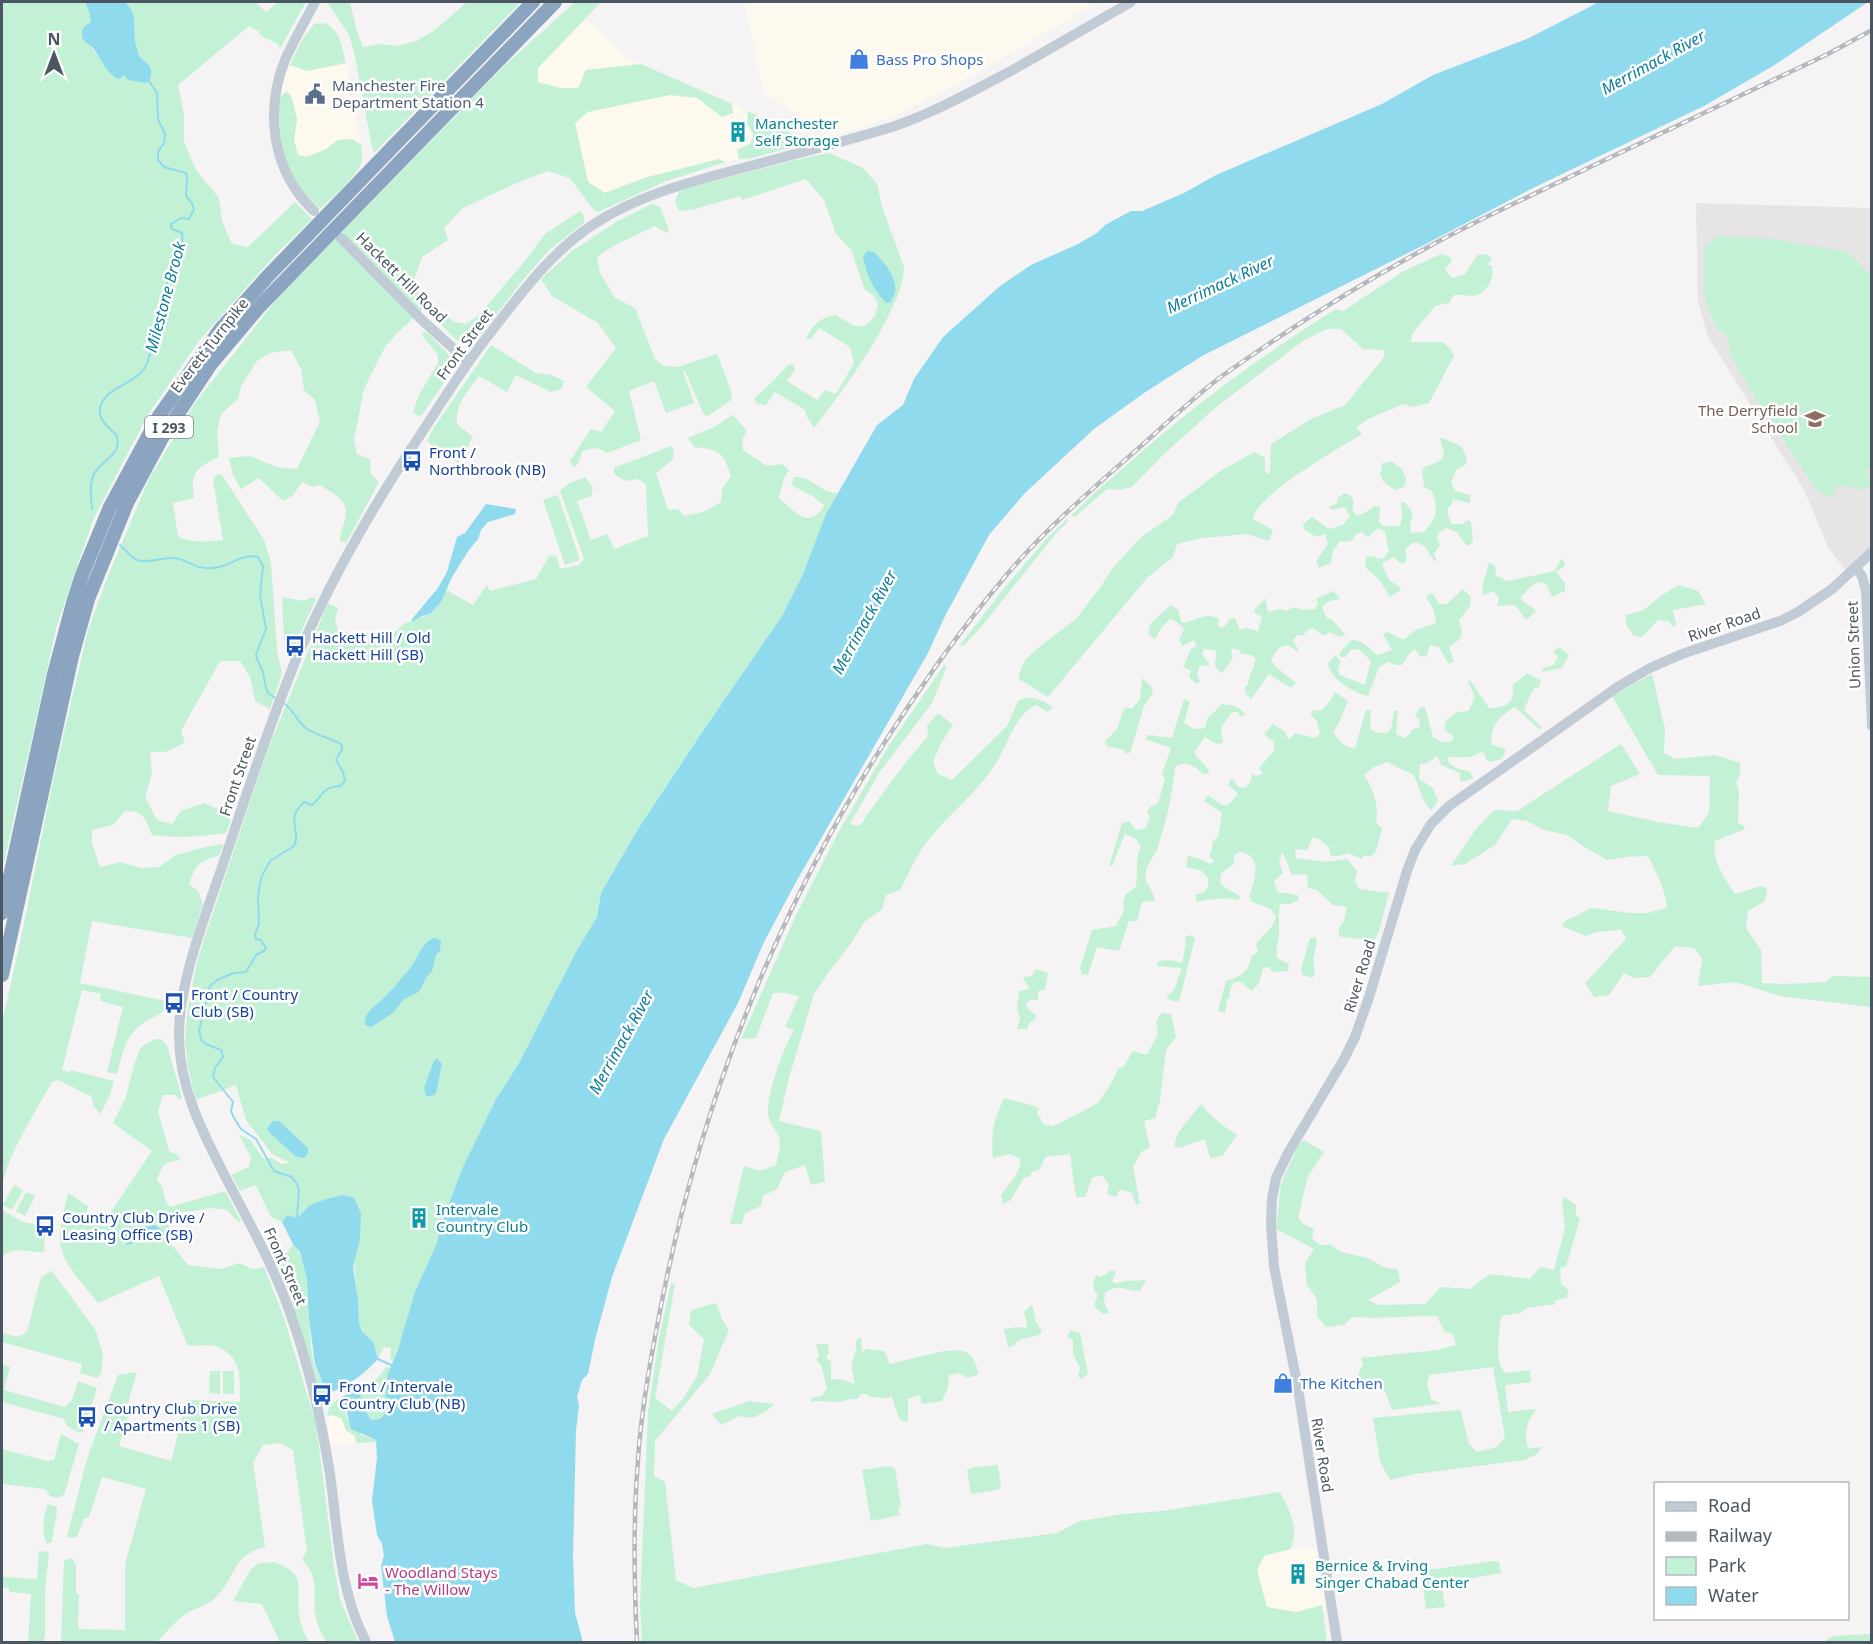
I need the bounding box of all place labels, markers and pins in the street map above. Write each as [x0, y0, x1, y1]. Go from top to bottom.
shop icon: Bass Pro Shops [847, 47, 871, 71]
place label: Bass Pro Shops [876, 49, 983, 69]
place label: Manchester Fire Department Station 4 [332, 75, 484, 112]
public building icon: Manchester Fire Department Station 4 [303, 82, 327, 106]
place label: Manchester Self Storage [755, 113, 839, 150]
building icon: Manchester Self Storage [726, 120, 750, 144]
place label: The Derryfield School [1698, 400, 1798, 437]
school or university icon: The Derryfield School [1803, 407, 1827, 431]
place label: Front / Northbrook (NB) [429, 442, 546, 479]
bus stop icon: Front / Northbrook (NB) [400, 449, 424, 473]
place label: Hackett Hill / Old Hackett Hill (SB) [312, 627, 431, 664]
bus stop icon: Hackett Hill / Old Hackett Hill (SB) [283, 634, 307, 658]
place label: Front / Country Club (SB) [191, 984, 299, 1021]
bus stop icon: Front / Country Club (SB) [162, 991, 186, 1015]
place label: Intervale Country Club [436, 1199, 528, 1236]
building icon: Intervale Country Club [407, 1206, 431, 1230]
place label: Country Club Drive / Leasing Office (SB) [62, 1207, 205, 1244]
bus stop icon: Country Club Drive / Leasing Office (SB) [33, 1214, 57, 1238]
shop icon: The Kitchen [1271, 1371, 1295, 1395]
place label: The Kitchen [1300, 1373, 1383, 1393]
place label: Front / Intervale Country Club (NB) [339, 1376, 465, 1413]
bus stop icon: Front / Intervale Country Club (NB) [310, 1383, 334, 1407]
place label: Country Club Drive / Apartments 1 (SB) [104, 1398, 240, 1435]
bus stop icon: Country Club Drive / Apartments 1 (SB) [75, 1405, 99, 1429]
place label: Bernice & Irving Singer Chabad Center [1315, 1555, 1469, 1592]
place label: Woodland Stays - The Willow [385, 1562, 498, 1599]
building icon: Bernice & Irving Singer Chabad Center [1286, 1562, 1310, 1586]
hotel icon: Woodland Stays - The Willow [356, 1569, 380, 1593]

